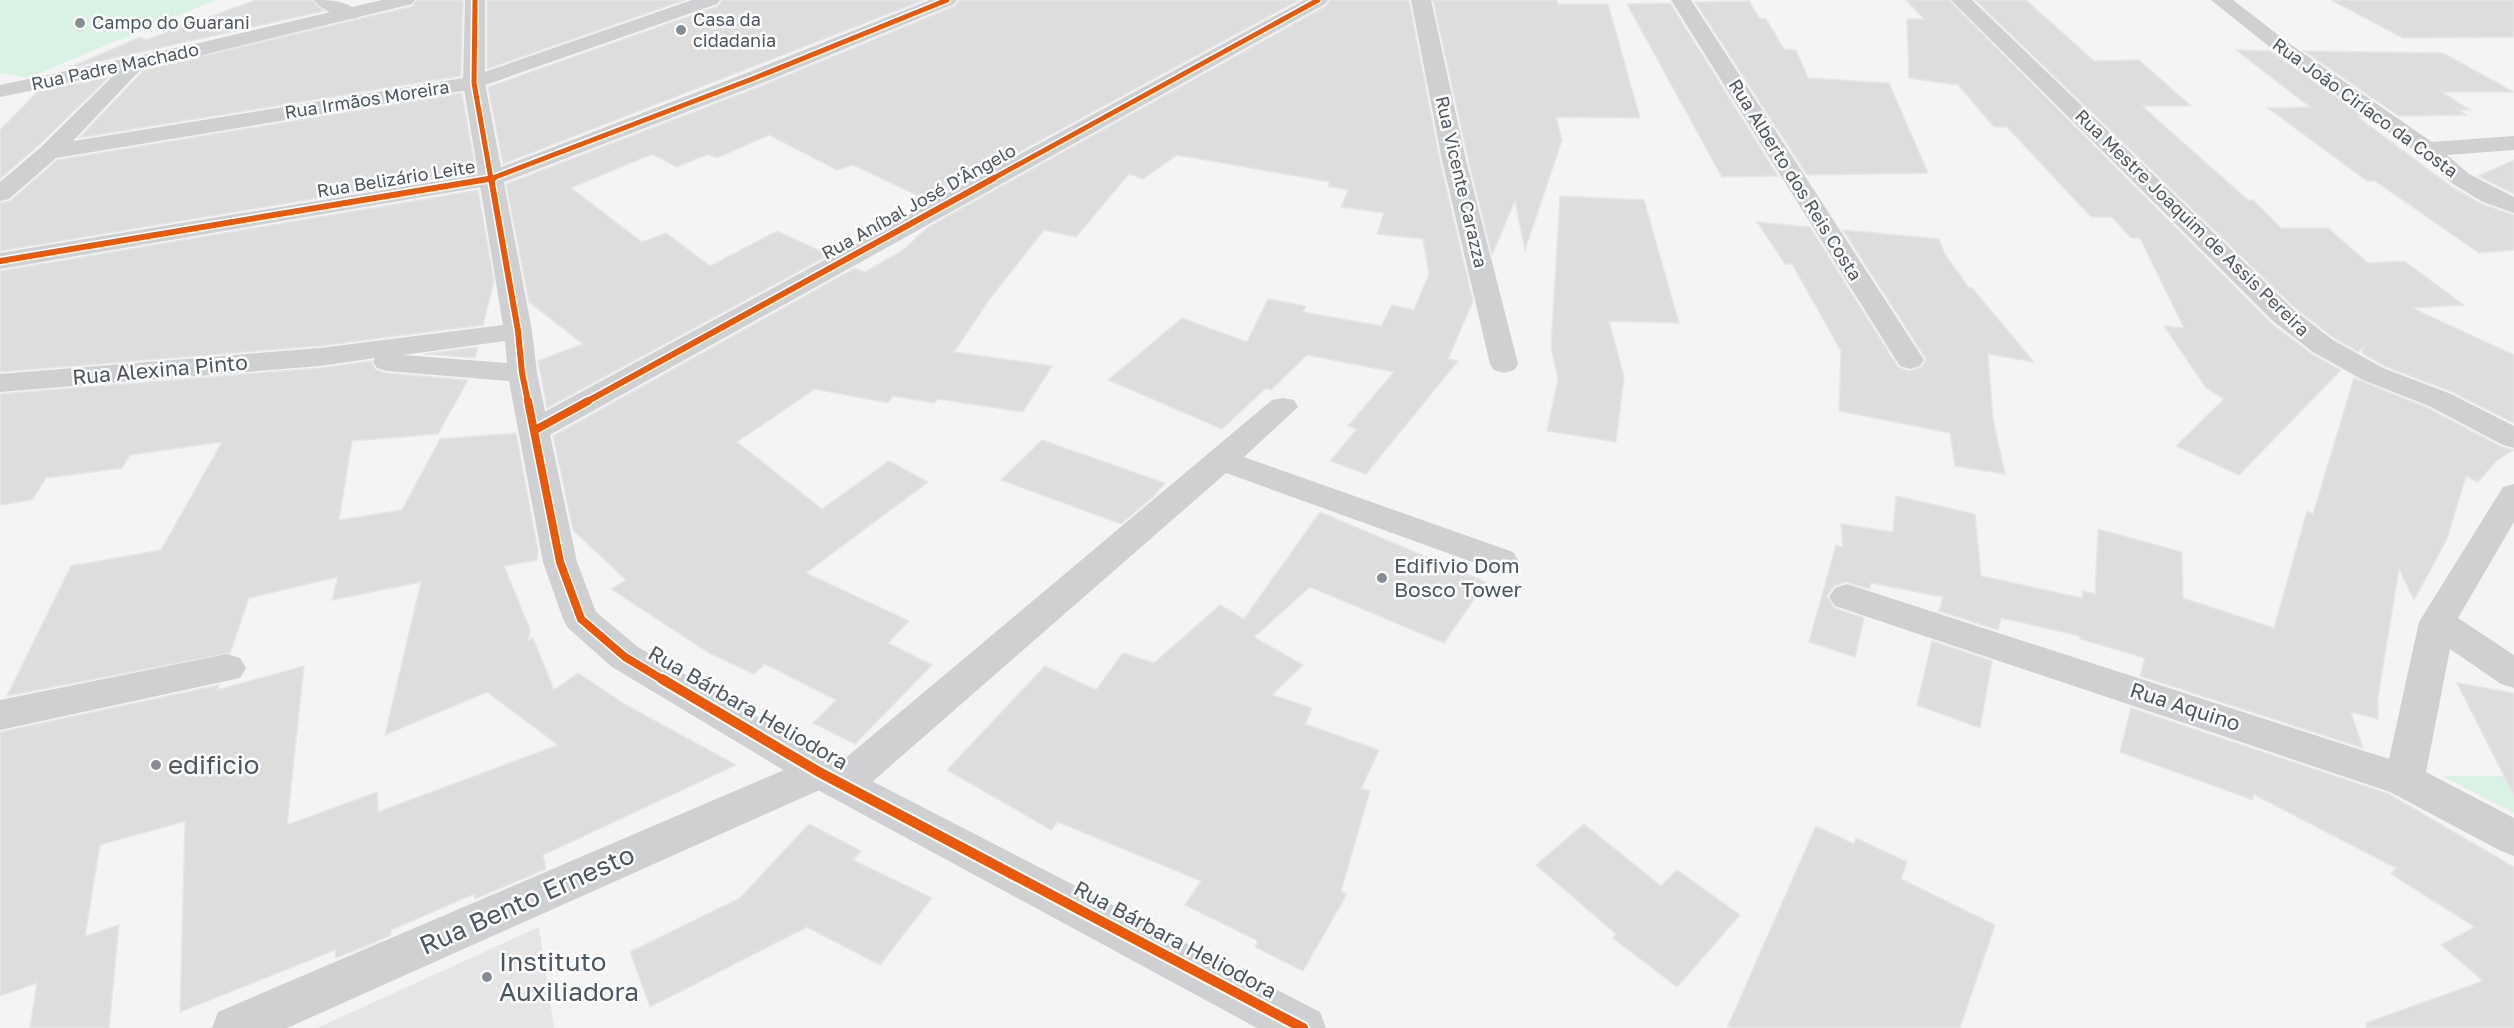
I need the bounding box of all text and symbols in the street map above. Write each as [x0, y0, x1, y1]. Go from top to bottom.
place label: Casa da cidadania [693, 8, 776, 51]
place label: Campo do Guarani [92, 11, 250, 33]
marker: Campo do Guarani [73, 16, 87, 30]
marker: Casa da cidadania [674, 23, 688, 37]
street label: Rua João Ciríaco da Costa [2269, 33, 2462, 182]
street label: Rua Padre Machado [29, 38, 201, 95]
street label: Rua Irmãos Moreira [283, 75, 451, 123]
street label: Rua Alberto dos Reis Costa [1725, 75, 1867, 284]
street label: Rua Vicente Carazza [1431, 94, 1492, 270]
street label: Rua Mestre Joaquim de Assis Pereira [2071, 104, 2314, 340]
street label: Rua Aníbal José D'Ângelo [818, 138, 1019, 264]
street label: Rua Belizário Leite [315, 155, 477, 201]
street label: Rua Alexina Pinto [71, 348, 249, 390]
place label: Edifivio Dom Bosco Tower [1394, 552, 1522, 602]
marker: Edifivio Dom Bosco Tower [1375, 571, 1389, 585]
street label: Rua Bárbara Heliodora [644, 639, 853, 775]
street label: Rua Aquino [2127, 676, 2244, 736]
place label: edificio [168, 749, 259, 780]
marker: edificio [149, 758, 163, 772]
street label: Rua Bento Ernesto [415, 838, 639, 961]
street label: Rua Bárbara Heliodora [1070, 875, 1281, 1004]
place label: Instituto Auxiliadora [499, 946, 639, 1007]
marker: Instituto Auxiliadora [480, 970, 494, 984]

